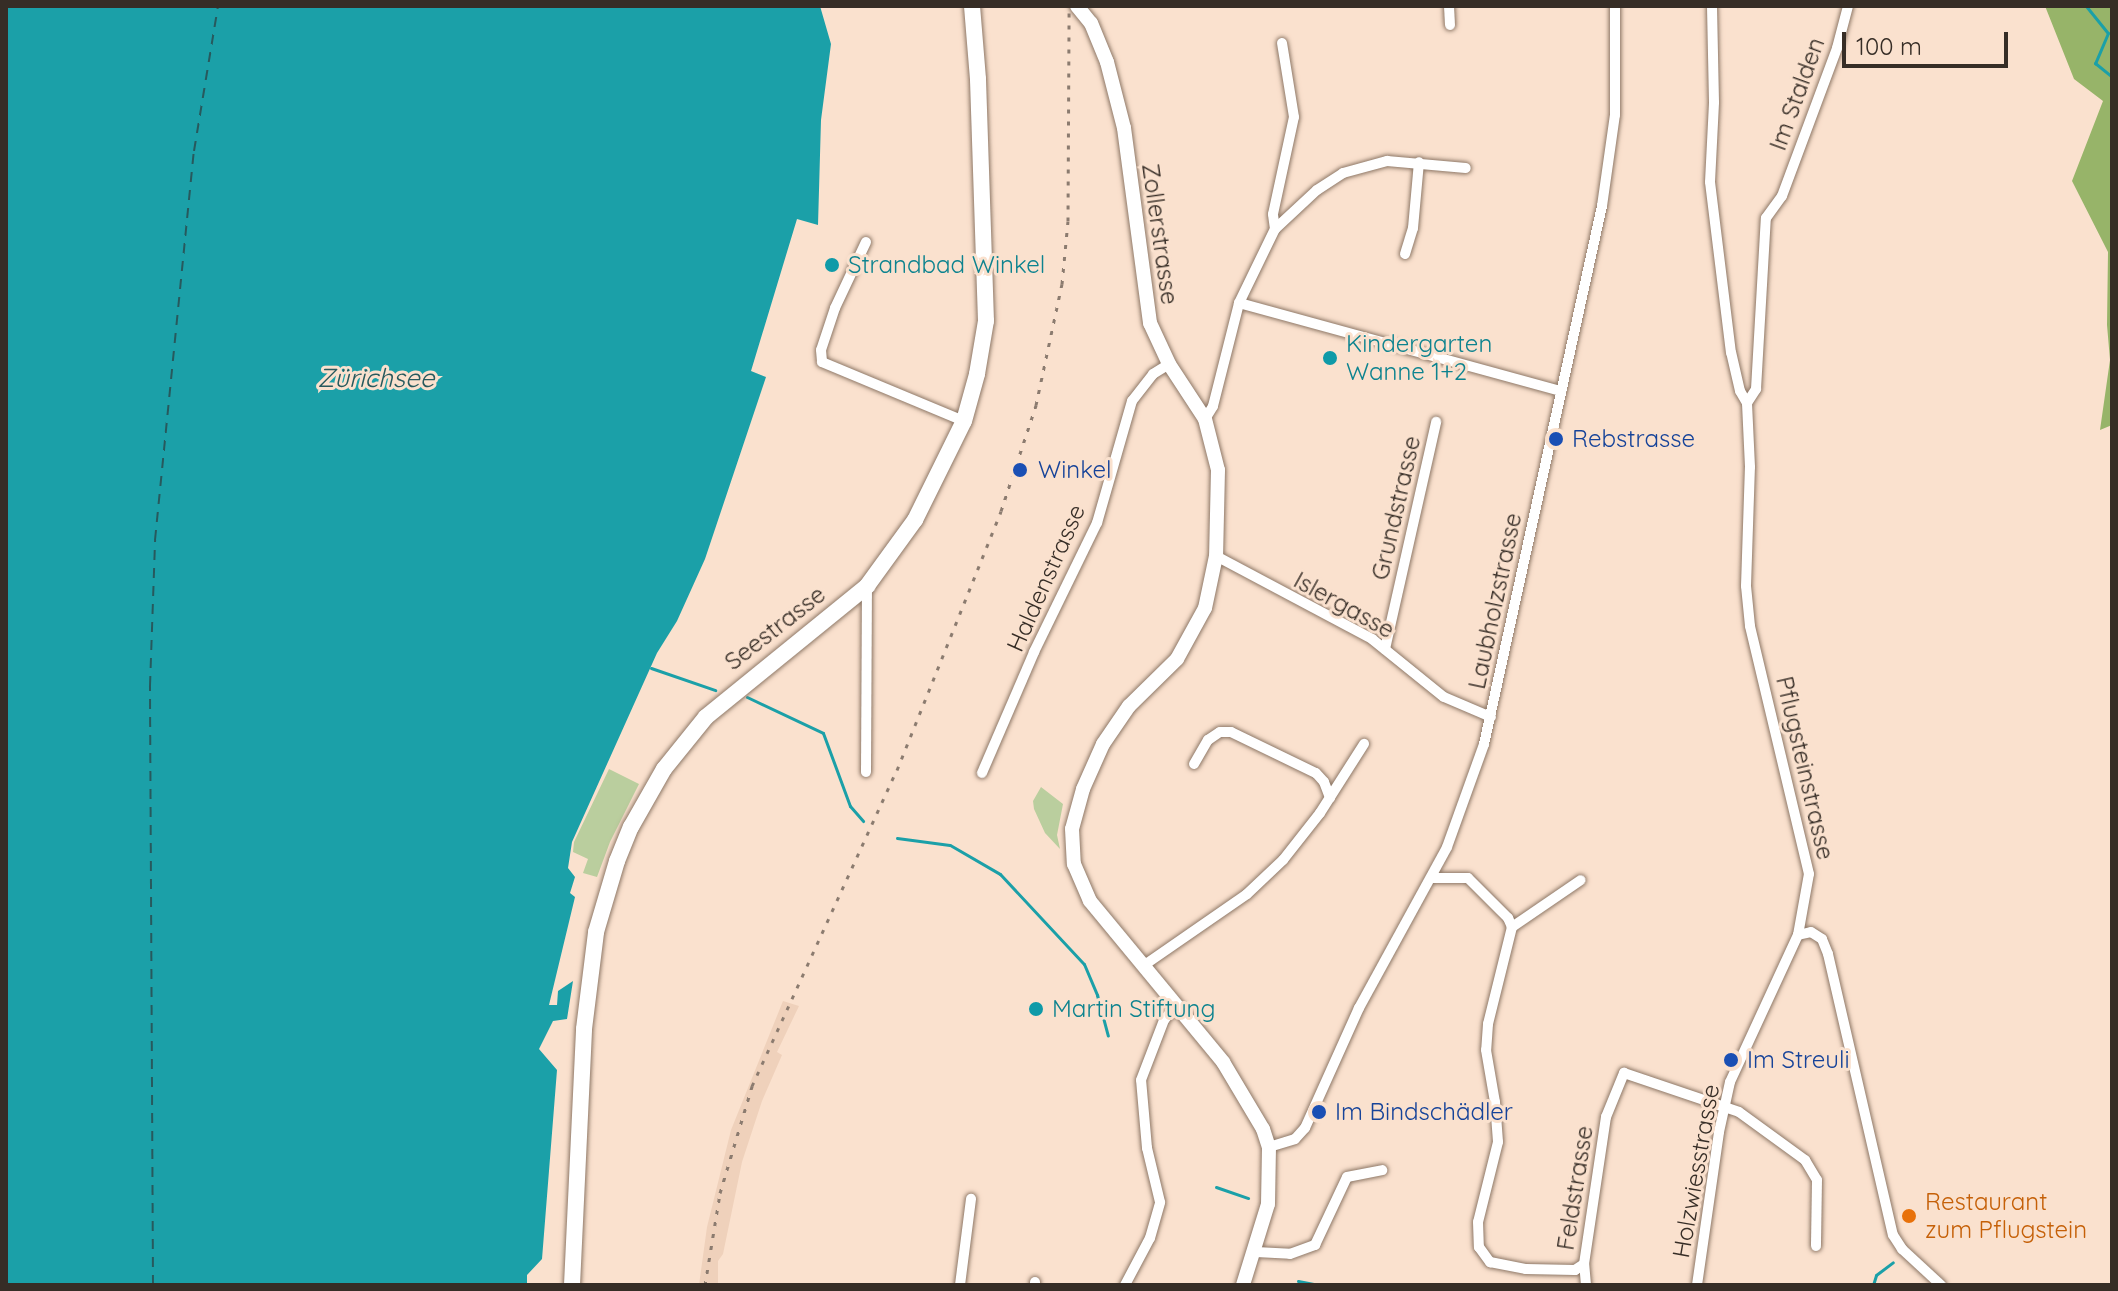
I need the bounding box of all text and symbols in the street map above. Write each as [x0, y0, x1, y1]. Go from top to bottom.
scale bar [1846, 16, 2012, 66]
text: 100 m [1856, 31, 1922, 61]
street label: Im Stalden [1763, 34, 1831, 154]
street label: Zollerstrasse [1136, 161, 1184, 307]
place label: Strandbad Winkel [848, 251, 1045, 279]
marker: Strandbad Winkel [823, 256, 841, 274]
place label: Kindergarten Wanne 1+2 [1346, 330, 1492, 386]
marker: Kindergarten Wanne 1+2 [1321, 349, 1339, 367]
water label: Zürichsee [318, 362, 434, 394]
place label: Rebstrasse [1572, 425, 1695, 453]
marker: Rebstrasse [1547, 430, 1565, 448]
street label: Grundstrasse [1365, 433, 1427, 583]
place label: Winkel [1038, 456, 1112, 484]
marker: Winkel [1009, 459, 1031, 481]
street label: Haldenstrasse [1001, 500, 1091, 656]
street label: Laubholzstrasse [1462, 510, 1528, 692]
street label: Islergasse [1289, 566, 1399, 644]
street label: Seestrasse [719, 580, 831, 676]
street label: Pflugsteinstrasse [1770, 673, 1840, 863]
place label: Martin Stiftung [1052, 995, 1215, 1023]
marker: Martin Stiftung [1027, 1000, 1045, 1018]
place label: Im Streuli [1747, 1046, 1850, 1074]
marker: Im Streuli [1722, 1051, 1740, 1069]
street label: Holzwiesstrasse [1667, 1082, 1725, 1260]
place label: Im Bindschädler [1335, 1098, 1513, 1126]
marker: Im Bindschädler [1310, 1103, 1328, 1121]
street label: Feldstrasse [1551, 1124, 1599, 1252]
place label: Restaurant zum Pflugstein [1925, 1188, 2087, 1244]
marker: Restaurant zum Pflugstein [1900, 1207, 1918, 1225]

